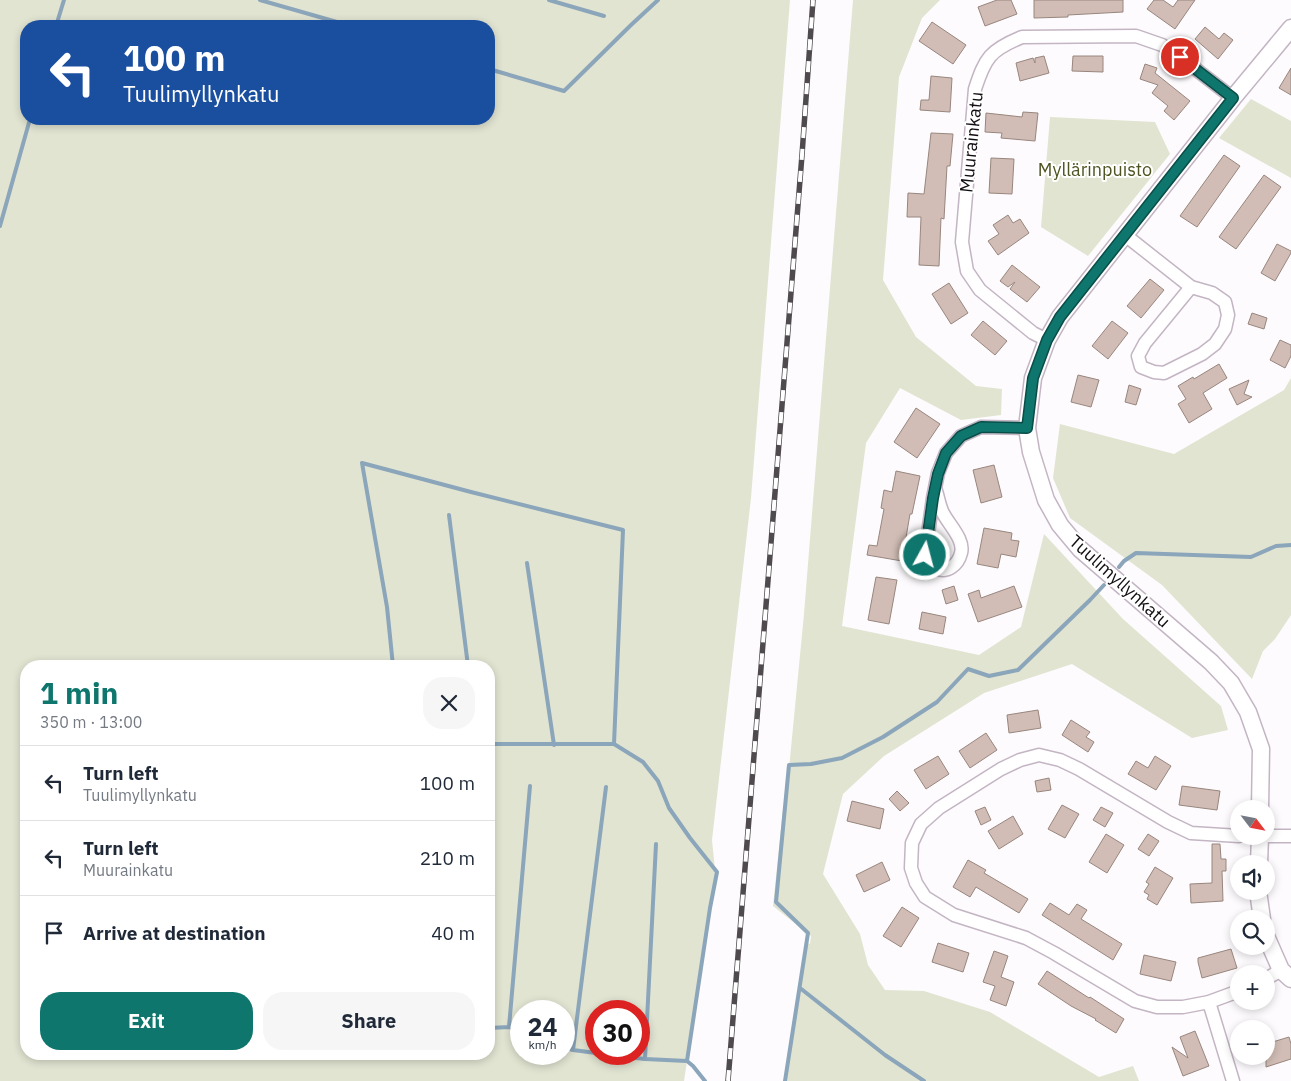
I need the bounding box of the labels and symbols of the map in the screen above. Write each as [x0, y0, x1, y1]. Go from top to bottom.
pin [1159, 36, 1201, 78]
street label: Muurainkatu [954, 90, 988, 194]
park label: Myllärinpuisto [1038, 158, 1152, 181]
position arrow [898, 528, 950, 580]
street label: Tuulimyllynkatu [1065, 530, 1175, 632]
north arrow [1230, 800, 1275, 845]
speed limit sign: 30 [585, 1000, 650, 1065]

